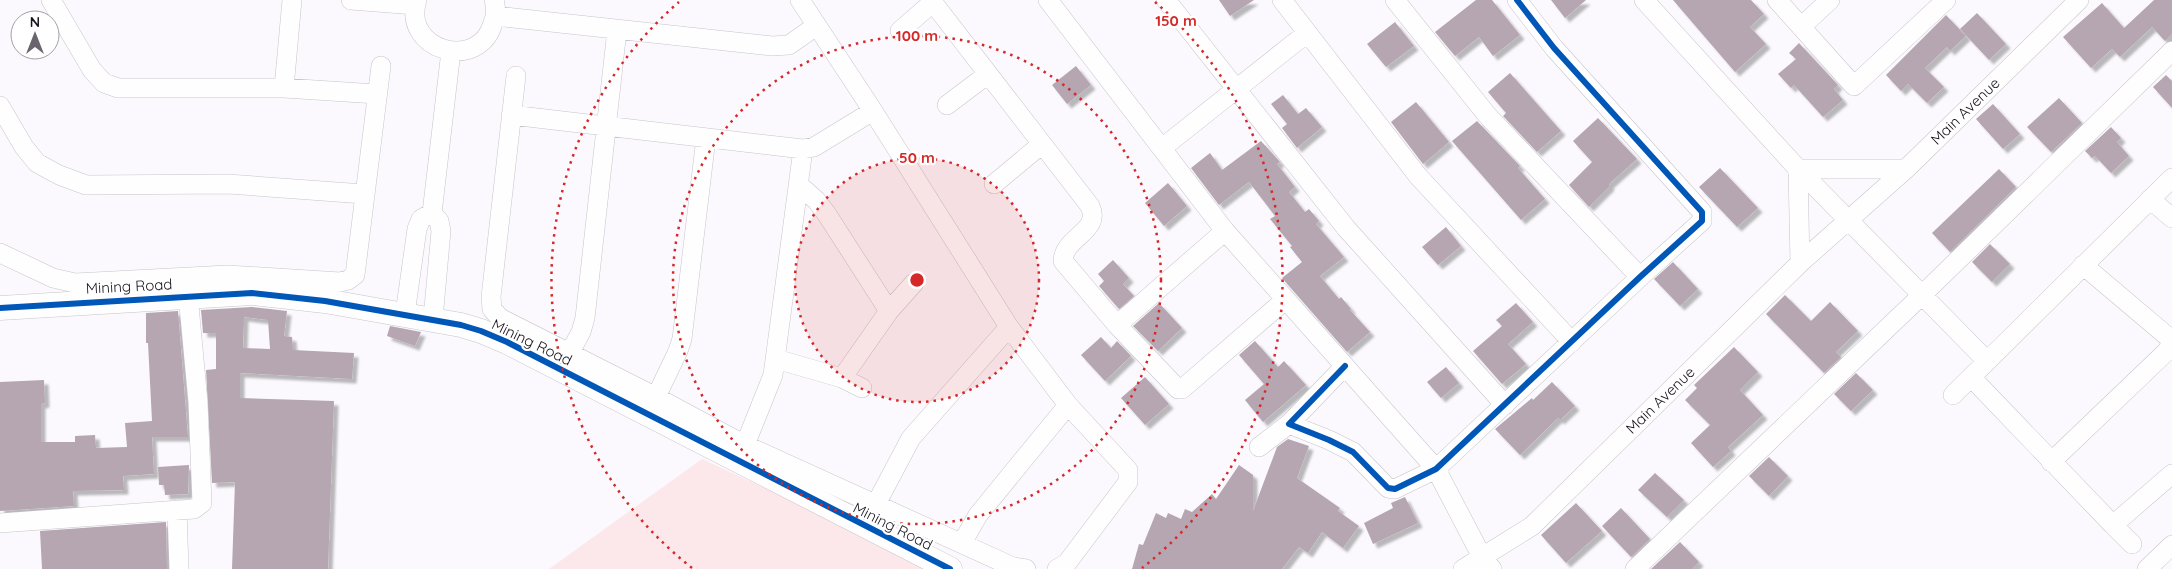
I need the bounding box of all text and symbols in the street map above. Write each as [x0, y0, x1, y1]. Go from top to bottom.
north arrow [10, 10, 60, 60]
text: 150 m [1155, 11, 1197, 30]
text: N [30, 13, 40, 31]
text: 100 m [896, 26, 938, 45]
street label: Main Avenue [1926, 73, 2004, 149]
text: 50 m [899, 148, 935, 167]
centre of rings [908, 271, 926, 289]
street label: Mining Road [85, 274, 173, 298]
street label: Mining Road [489, 314, 575, 370]
street label: Main Avenue [1621, 362, 1699, 438]
street label: Mining Road [850, 498, 936, 554]

